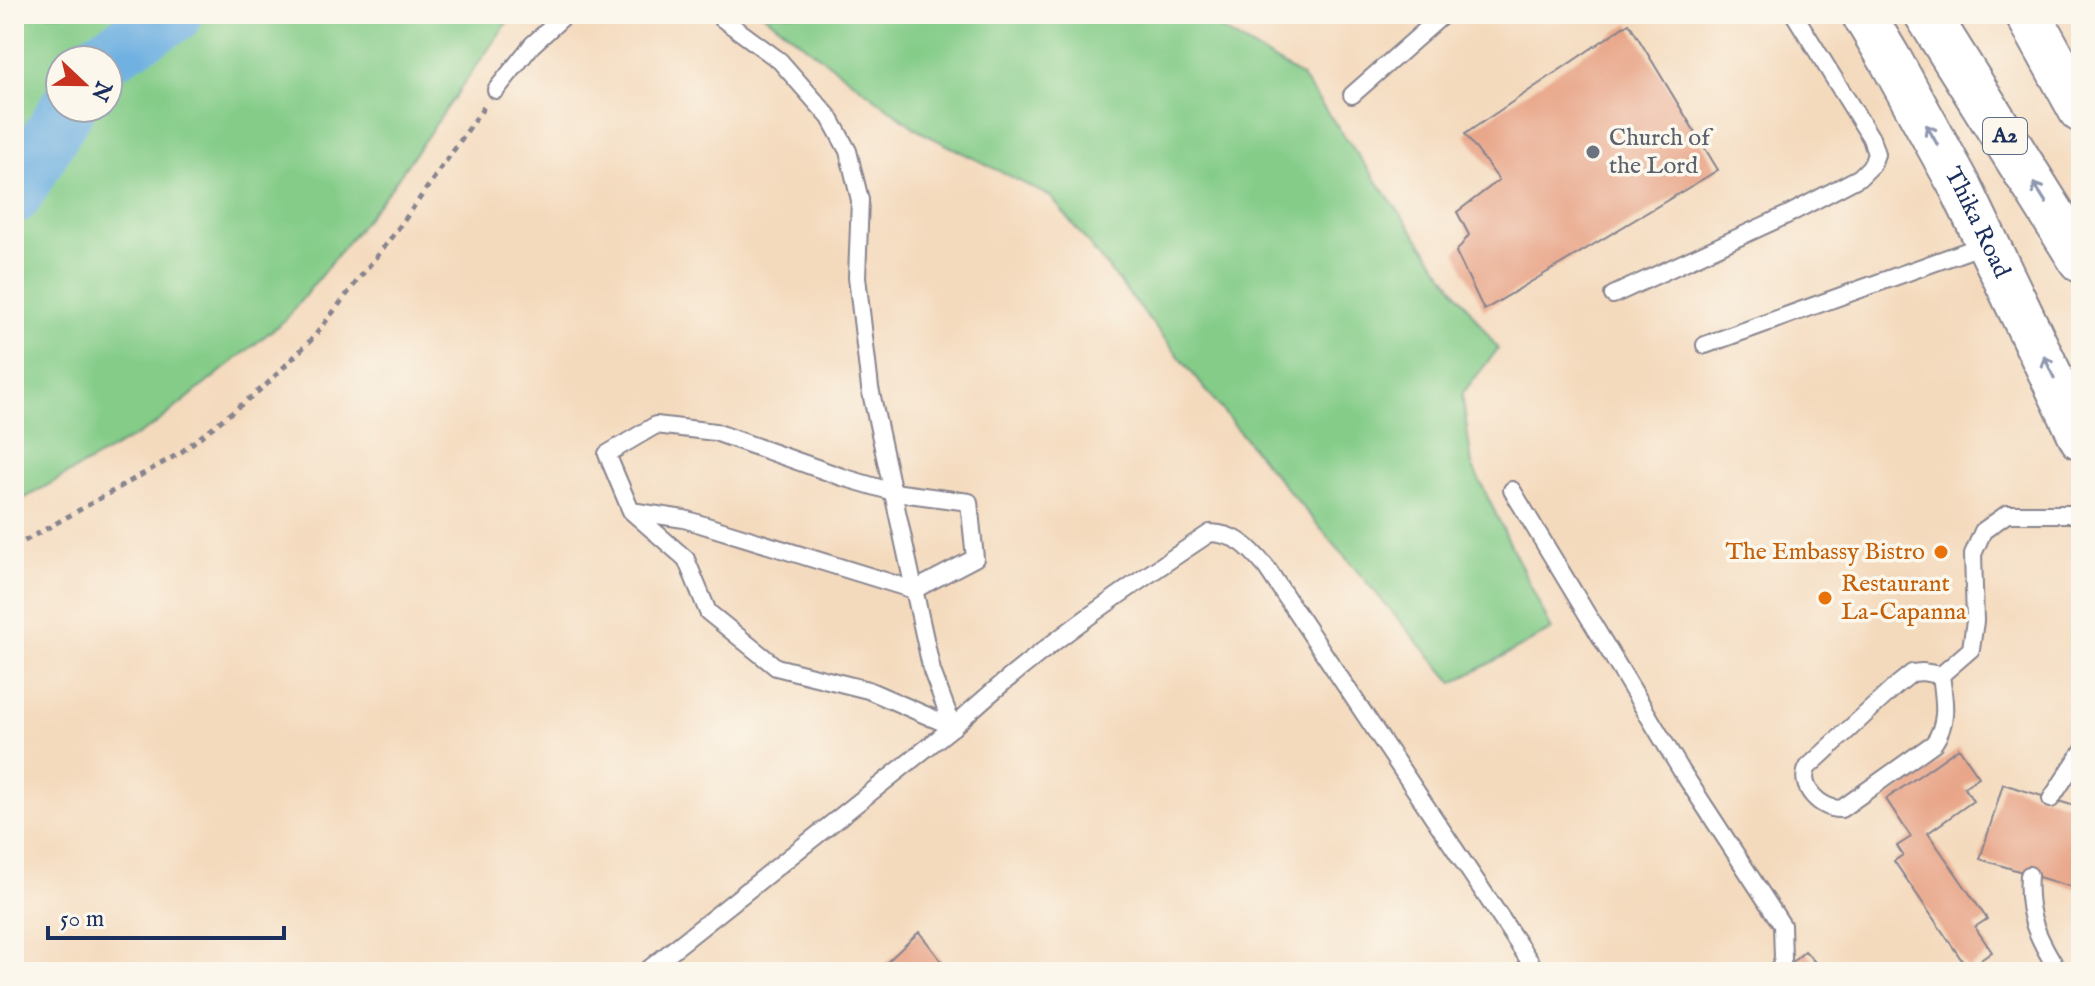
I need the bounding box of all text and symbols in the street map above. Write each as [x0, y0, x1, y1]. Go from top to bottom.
north arrow [44, 44, 124, 124]
text: N [84, 76, 118, 105]
road number: A2 [1983, 118, 2027, 154]
place label: Church of the Lord [1609, 123, 1714, 182]
one-way arrow [1924, 124, 1940, 147]
marker: Church of the Lord [1584, 143, 1602, 161]
street label: Thika Road [1937, 162, 2017, 283]
one-way arrow [2032, 182, 2048, 205]
one-way arrow [2041, 356, 2056, 380]
place label: The Embassy Bistro [1726, 537, 1925, 568]
marker: The Embassy Bistro [1932, 543, 1950, 561]
place label: Restaurant La-Capanna [1841, 569, 1967, 628]
marker: Restaurant La-Capanna [1816, 589, 1834, 607]
scale bar [48, 890, 284, 940]
text: 50 m [60, 904, 104, 935]

